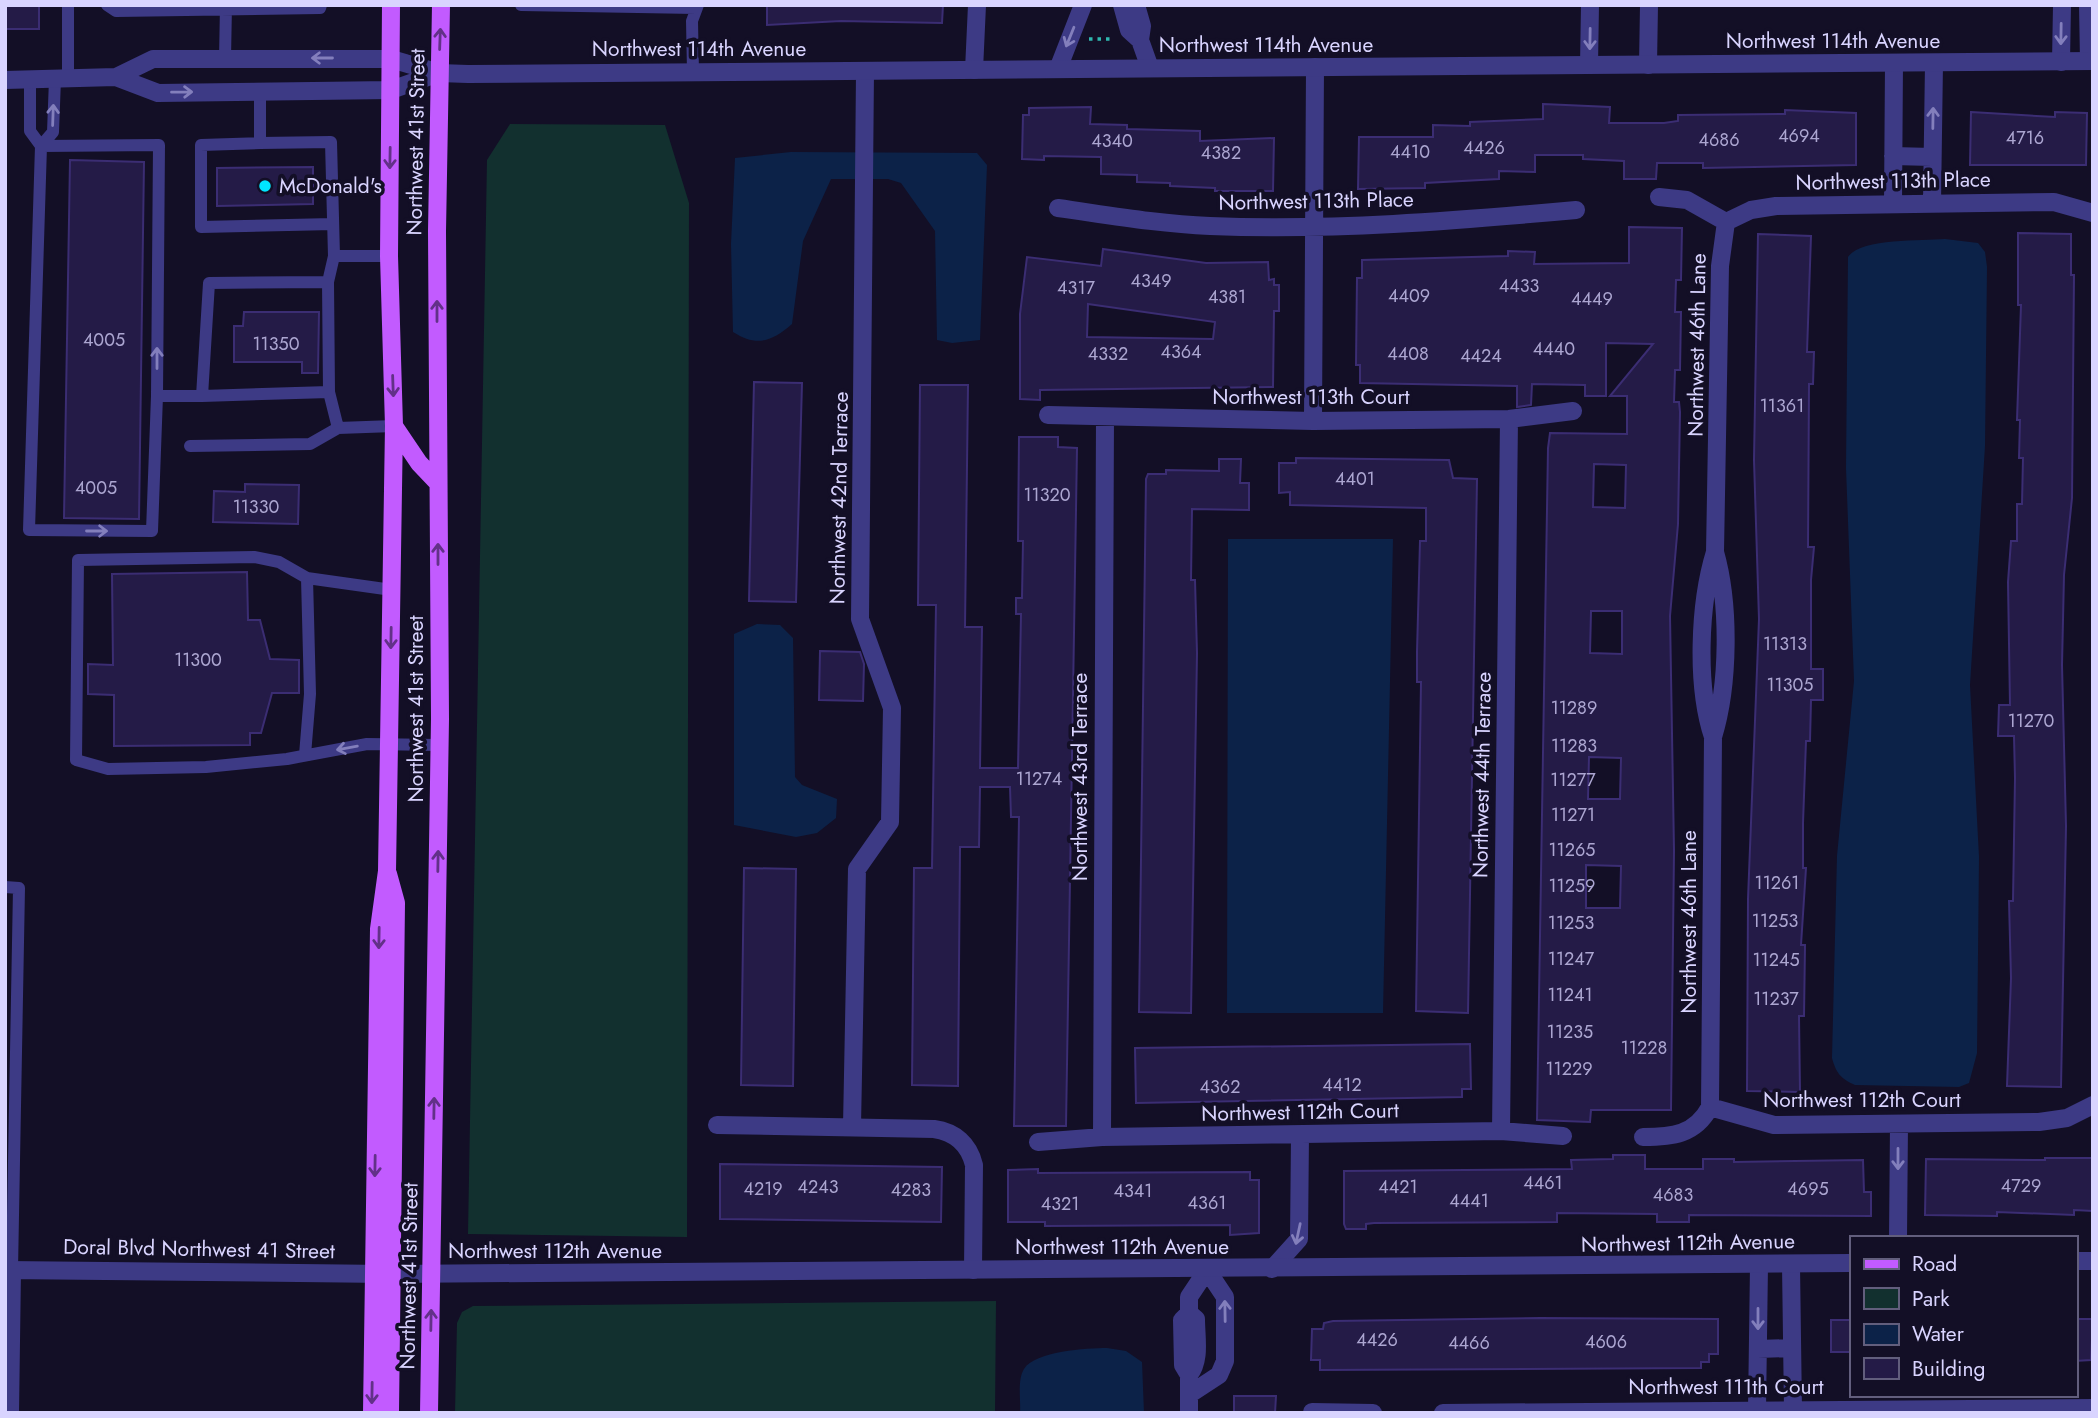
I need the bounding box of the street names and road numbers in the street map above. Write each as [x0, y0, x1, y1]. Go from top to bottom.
street label: Northwest 114th Avenue [1726, 26, 1940, 56]
street label: Northwest 114th Avenue [1159, 30, 1373, 60]
street label: Northwest 114th Avenue [592, 34, 806, 64]
street label: Northwest 41st Street [399, 48, 433, 236]
street label: Northwest 113th Place [1795, 164, 1991, 198]
street label: Northwest 113th Place [1218, 184, 1414, 218]
street label: Northwest 46th Lane [1680, 253, 1714, 437]
street label: Northwest 113th Court [1212, 382, 1410, 412]
street label: Northwest 42nd Terrace [822, 391, 856, 605]
street label: Northwest 41st Street [401, 615, 431, 803]
street label: Northwest 44th Terrace [1465, 671, 1499, 878]
street label: Northwest 43rd Terrace [1065, 673, 1095, 881]
street label: Northwest 46th Lane [1674, 830, 1704, 1014]
street label: Northwest 112th Court [1763, 1085, 1961, 1115]
street label: Northwest 112th Court [1201, 1095, 1399, 1129]
street label: Northwest 41st Street [392, 1182, 426, 1370]
street label: Northwest 112th Avenue [1581, 1226, 1795, 1260]
street label: Doral Blvd Northwest 41 Street [63, 1232, 335, 1266]
street label: Northwest 112th Avenue [1015, 1232, 1229, 1262]
street label: Northwest 112th Avenue [448, 1236, 662, 1266]
street label: Northwest 111th Court [1628, 1372, 1824, 1402]

